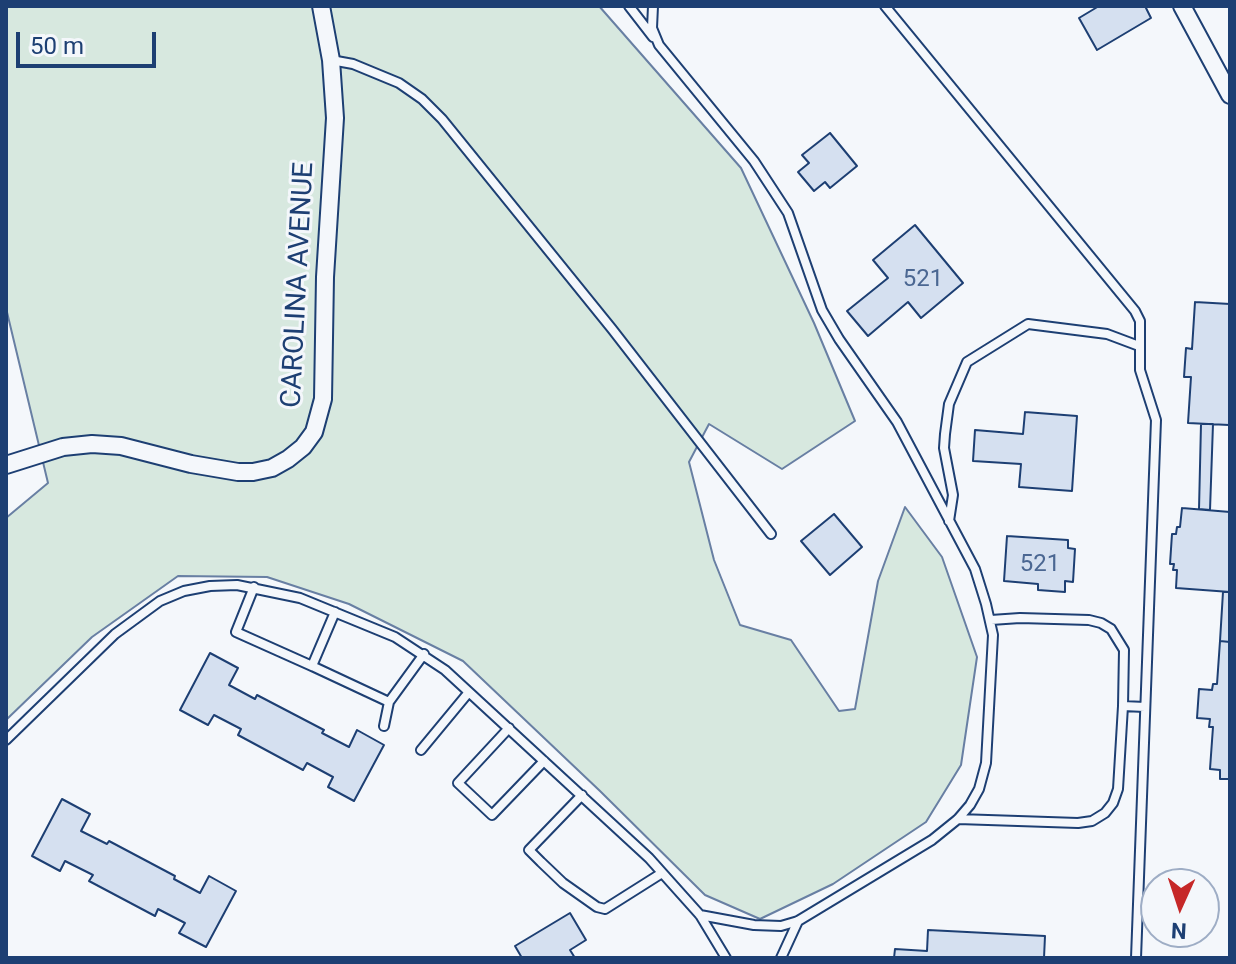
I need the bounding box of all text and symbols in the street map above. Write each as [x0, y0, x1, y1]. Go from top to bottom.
scale bar [20, 16, 160, 66]
text: 50 m [30, 32, 84, 60]
street label: CAROLINA AVENUE [276, 161, 322, 409]
house number: 521 [903, 266, 943, 294]
house number: 521 [1020, 551, 1060, 579]
north arrow [1140, 868, 1220, 948]
text: N [1170, 918, 1187, 943]

